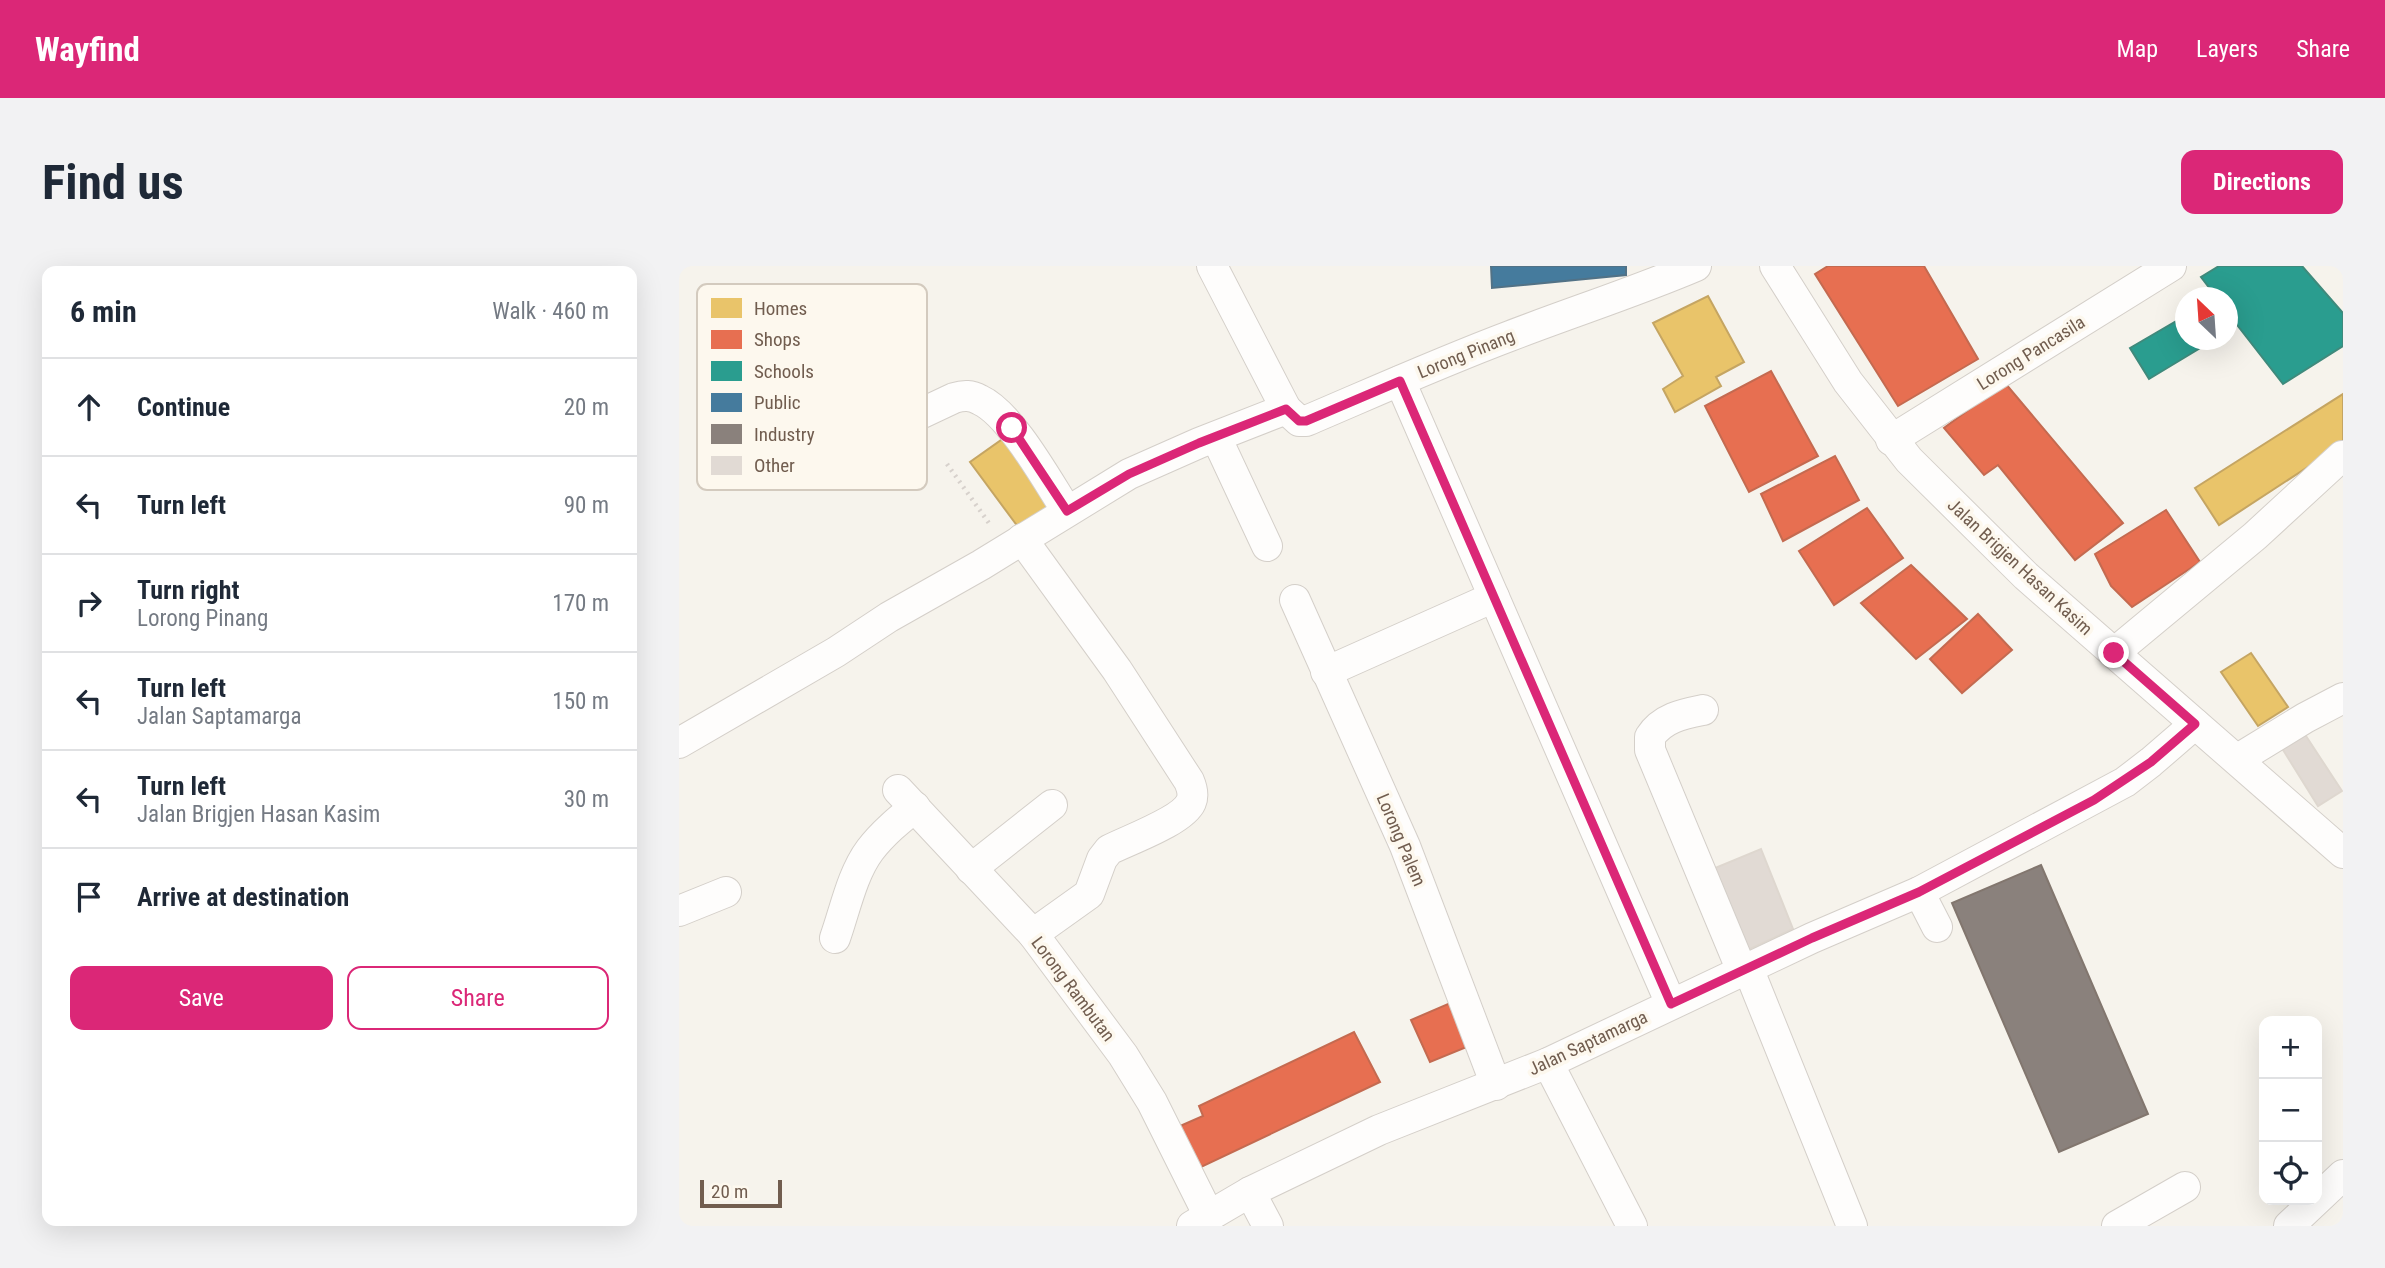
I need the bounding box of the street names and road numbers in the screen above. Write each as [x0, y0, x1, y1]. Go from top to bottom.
street label: Lorong Pancasila [1973, 311, 2088, 394]
street label: Lorong Pinang [1414, 325, 1517, 383]
street label: Jalan Brigjen Hasan Kasim [1944, 494, 2097, 639]
street label: Lorong Palem [1373, 790, 1430, 889]
street label: Lorong Rambutan [1027, 932, 1120, 1045]
street label: Jalan Saptamarga [1525, 1006, 1651, 1079]

